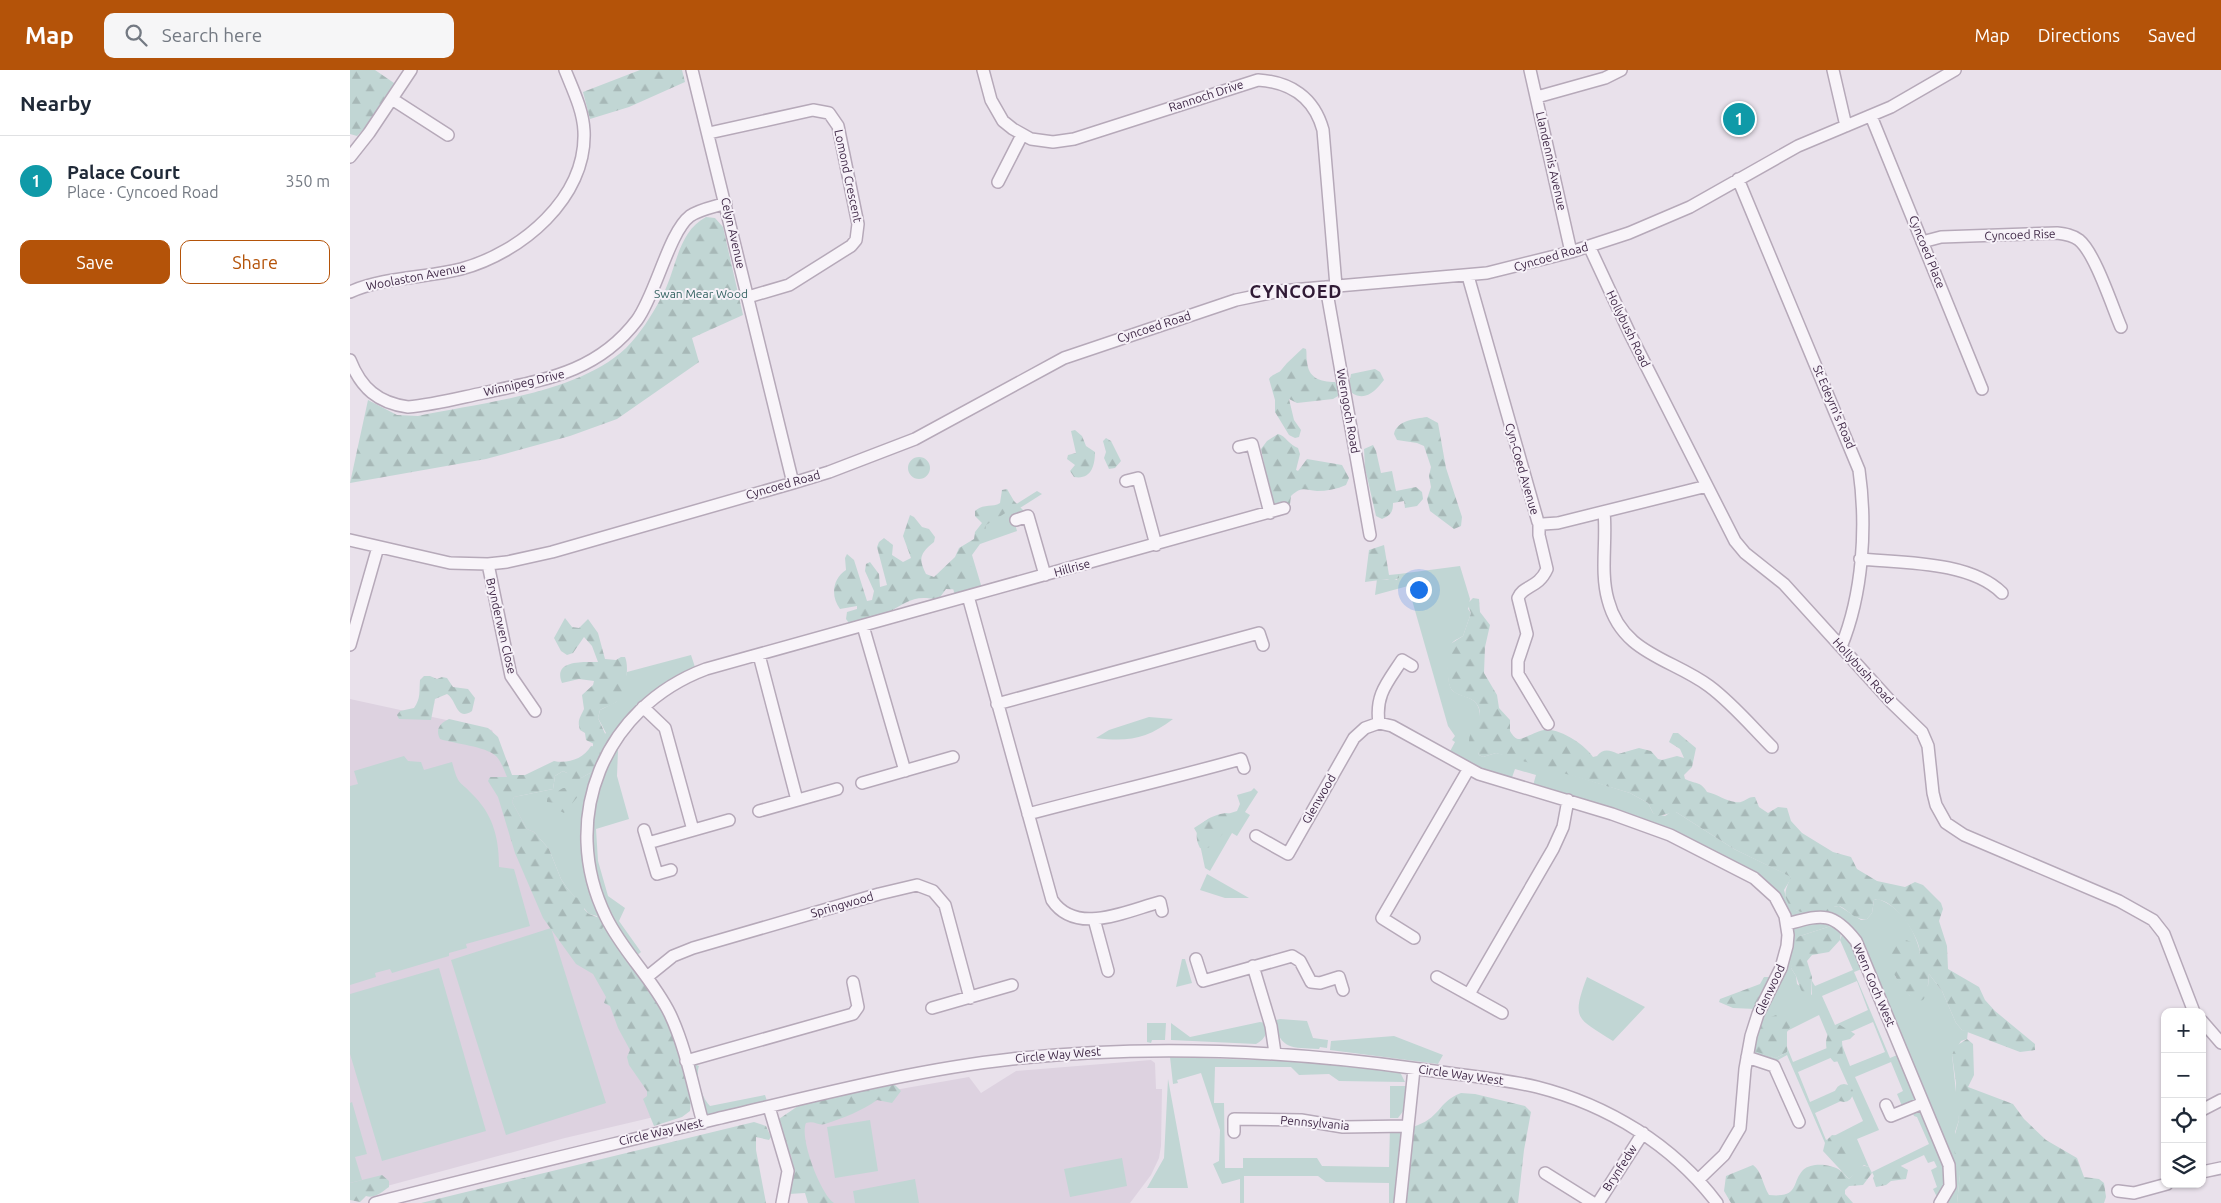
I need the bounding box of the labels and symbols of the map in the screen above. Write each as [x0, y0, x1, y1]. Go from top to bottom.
street label: Rannoch Drive [1167, 77, 1245, 114]
pin: 1 [1723, 100, 1755, 138]
street label: Llandennis Avenue [1534, 110, 1569, 212]
street label: Lomond Crescent [832, 128, 865, 224]
street label: Celyn Avenue [719, 196, 748, 270]
street label: Cyncoed Place [1907, 213, 1948, 290]
street label: Cyncoed Rise [1984, 227, 2056, 242]
street label: Cyncoed Road [1512, 240, 1589, 273]
street label: Woolaston Avenue [365, 260, 467, 293]
district label: CYNCOED [1250, 281, 1343, 301]
park label: Swan Mear Wood [654, 287, 748, 300]
street label: Hollybush Road [1604, 288, 1653, 369]
street label: Cyncoed Road [1115, 309, 1192, 345]
street label: St Edeyrn's Road [1811, 363, 1858, 451]
street label: Winnipeg Drive [482, 367, 566, 398]
street label: Werngoch Road [1335, 368, 1362, 454]
street label: Cyn-Coed Avenue [1503, 422, 1542, 516]
street label: Cyncoed Road [744, 468, 821, 501]
street label: Hillrise [1052, 556, 1091, 579]
street label: Brynderwen Close [484, 576, 519, 675]
your location [1406, 577, 1432, 603]
street label: Hollybush Road [1831, 635, 1896, 706]
street label: Glenwood [1299, 772, 1338, 826]
street label: Springwood [809, 889, 875, 920]
street label: Wern Goch West [1851, 941, 1898, 1029]
street label: Glenwood [1752, 962, 1787, 1017]
street label: Circle Way West [1015, 1044, 1102, 1065]
street label: Circle Way West [1418, 1062, 1505, 1087]
street label: Pennsylvania [1280, 1113, 1350, 1132]
street label: Circle Way West [618, 1115, 704, 1148]
street label: Brynfedw [1600, 1142, 1640, 1193]

